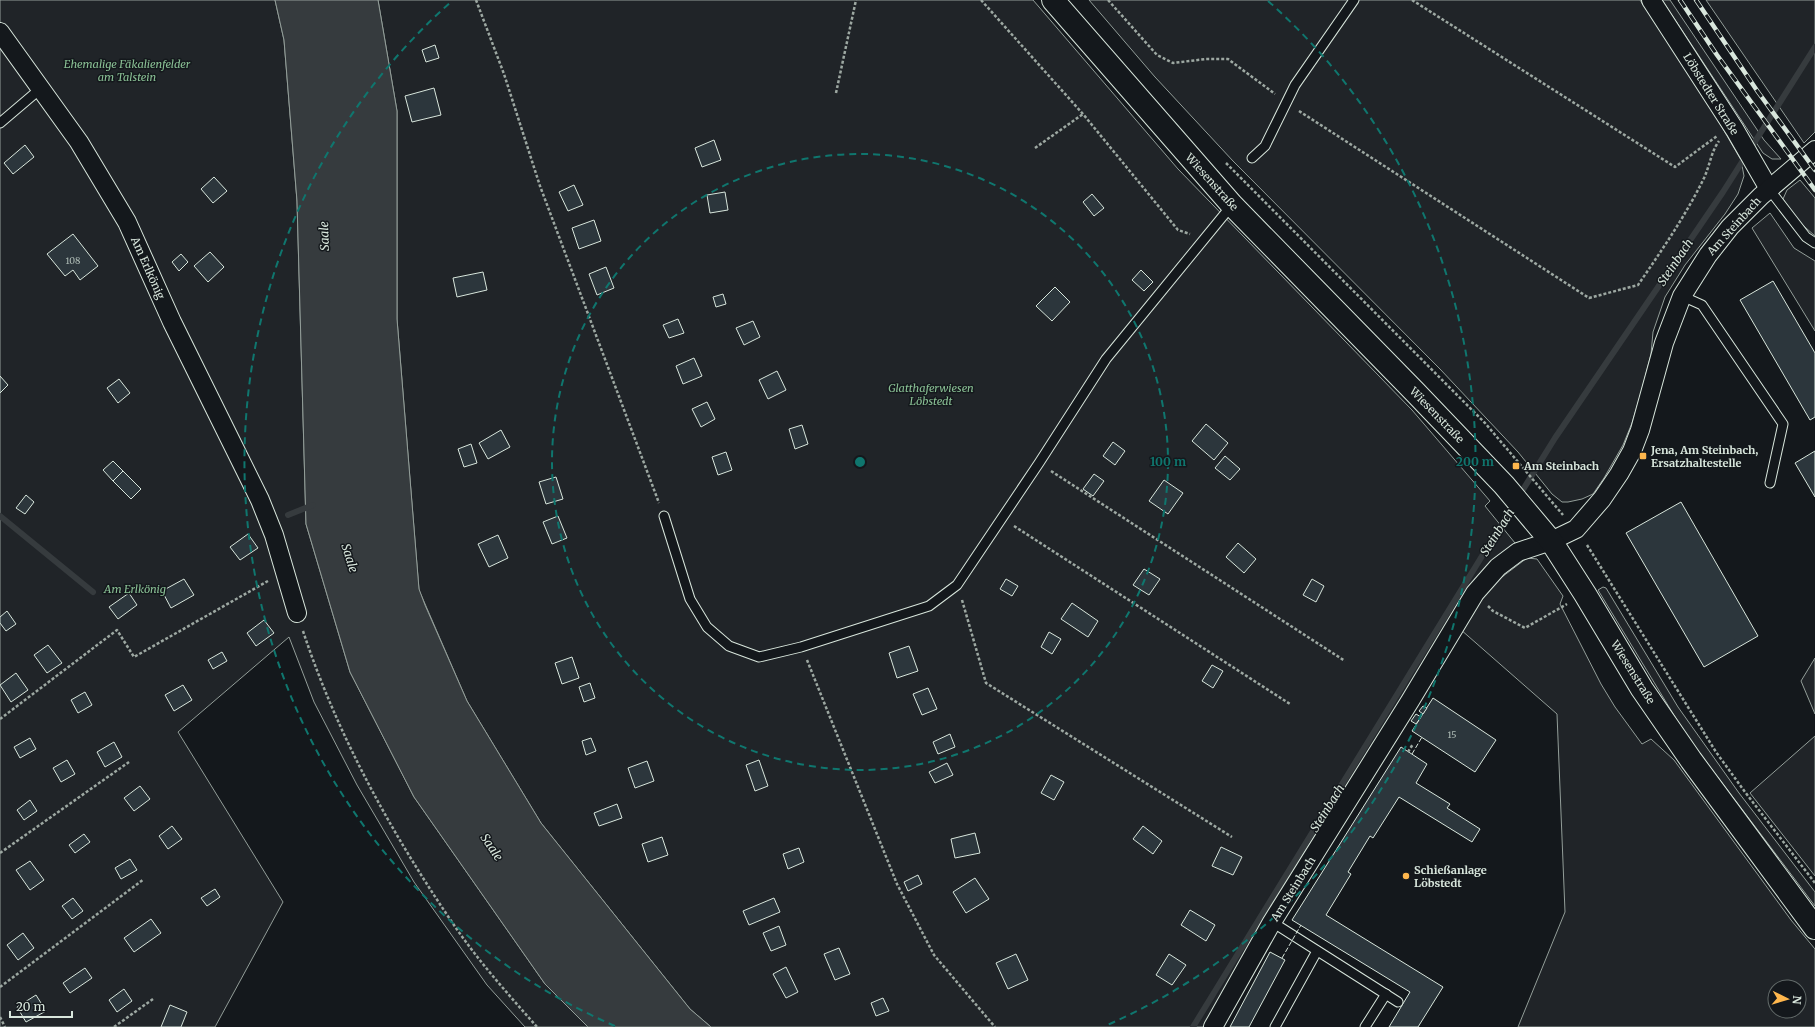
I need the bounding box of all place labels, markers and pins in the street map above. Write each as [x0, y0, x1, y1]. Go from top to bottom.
place label: Jena, Am Steinbach, Ersatzhaltestelle [1650, 443, 1758, 470]
marker: Jena, Am Steinbach, Ersatzhaltestelle [1638, 451, 1648, 461]
centre of rings [853, 455, 867, 469]
place label: Am Steinbach [1523, 459, 1600, 473]
marker: Am Steinbach [1511, 461, 1521, 471]
place label: Schießanlage Löbstedt [1414, 863, 1487, 890]
marker: Schießanlage Löbstedt [1401, 871, 1411, 881]

